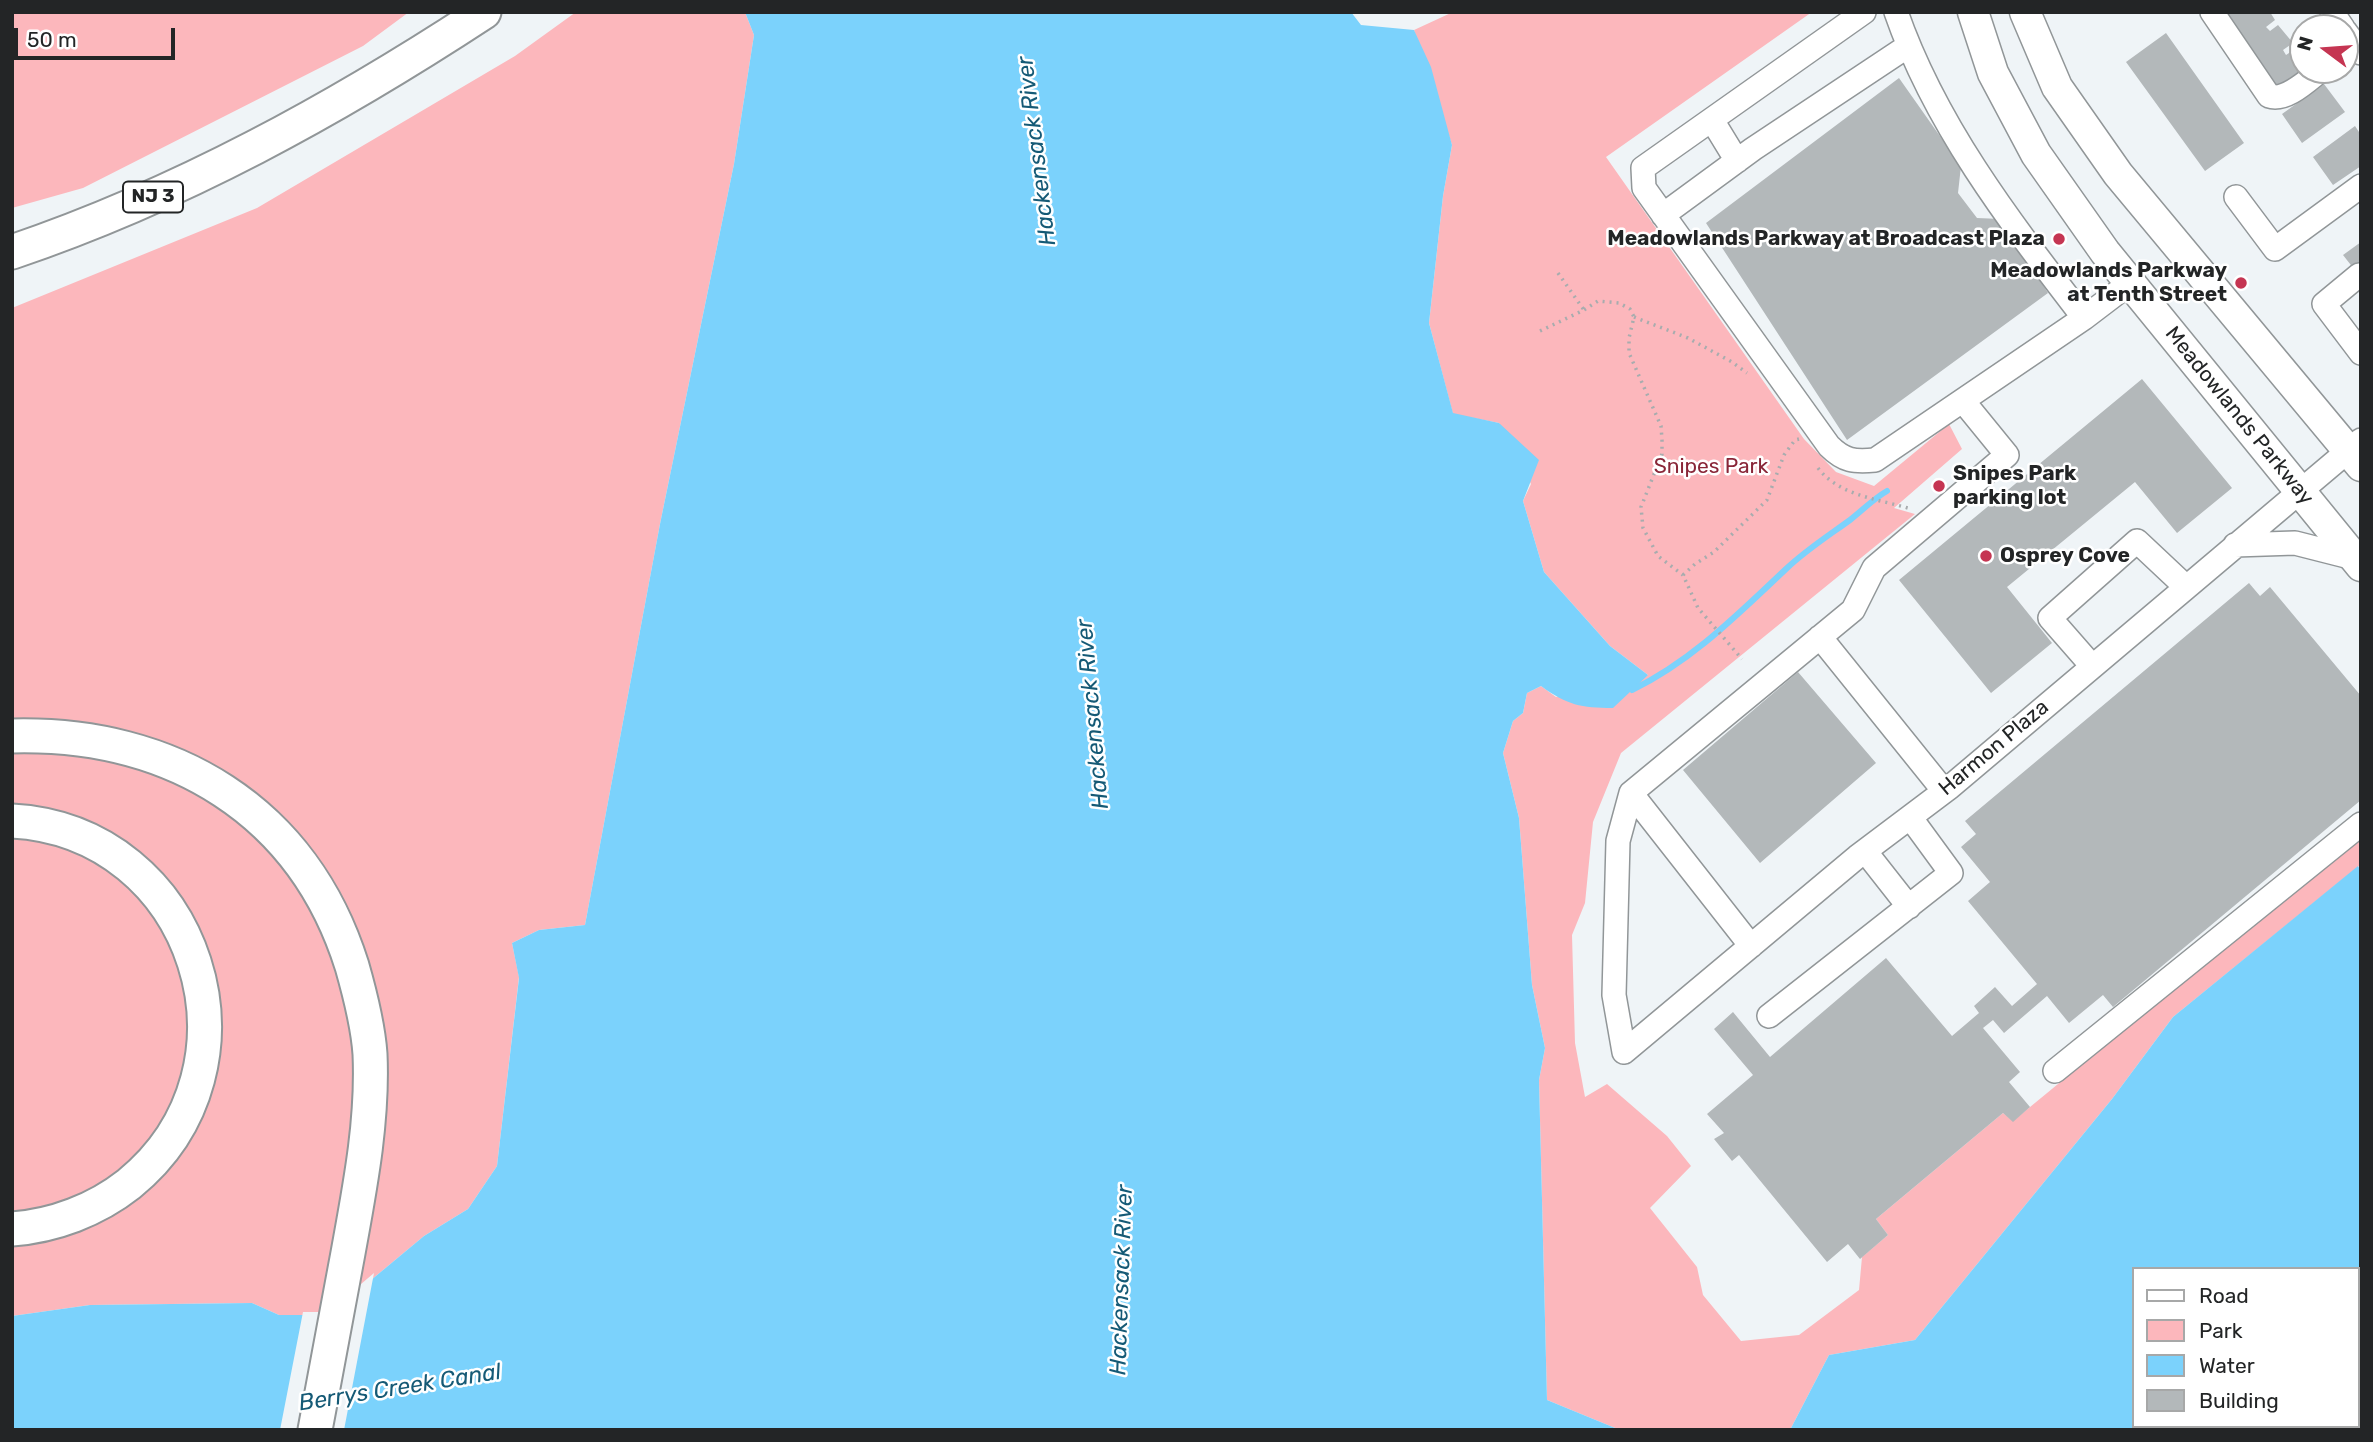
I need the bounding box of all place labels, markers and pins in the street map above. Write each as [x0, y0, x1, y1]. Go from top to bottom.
place label: Meadowlands Parkway at Broadcast Plaza [1607, 226, 2045, 252]
marker: Meadowlands Parkway at Broadcast Plaza [2051, 231, 2067, 247]
place label: Meadowlands Parkway at Tenth Street [1990, 258, 2227, 308]
marker: Meadowlands Parkway at Tenth Street [2233, 275, 2249, 291]
place label: Snipes Park parking lot [1953, 461, 2076, 511]
marker: Snipes Park parking lot [1931, 478, 1947, 494]
place label: Osprey Cove [2000, 543, 2130, 569]
marker: Osprey Cove [1978, 548, 1994, 564]

